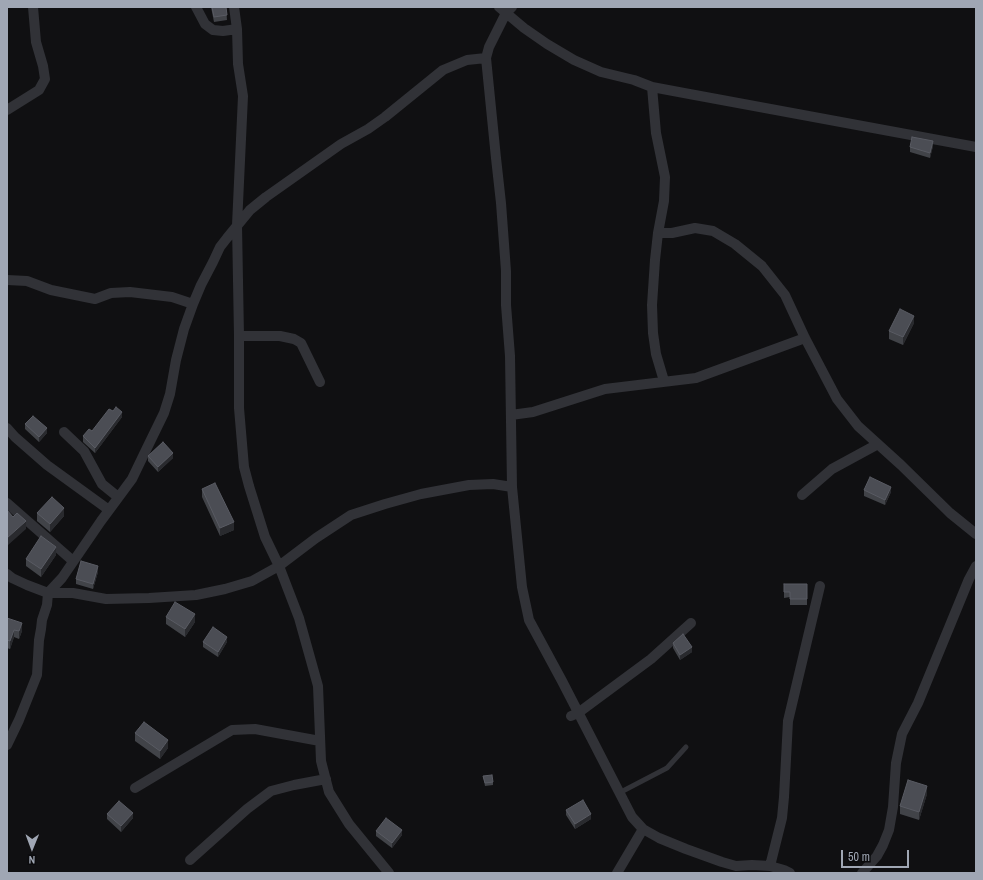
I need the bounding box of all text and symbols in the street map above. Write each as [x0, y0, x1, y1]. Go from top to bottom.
north arrow [12, 828, 52, 868]
scale bar [843, 842, 911, 868]
text: 50 m [848, 849, 870, 865]
text: N [28, 853, 35, 867]

